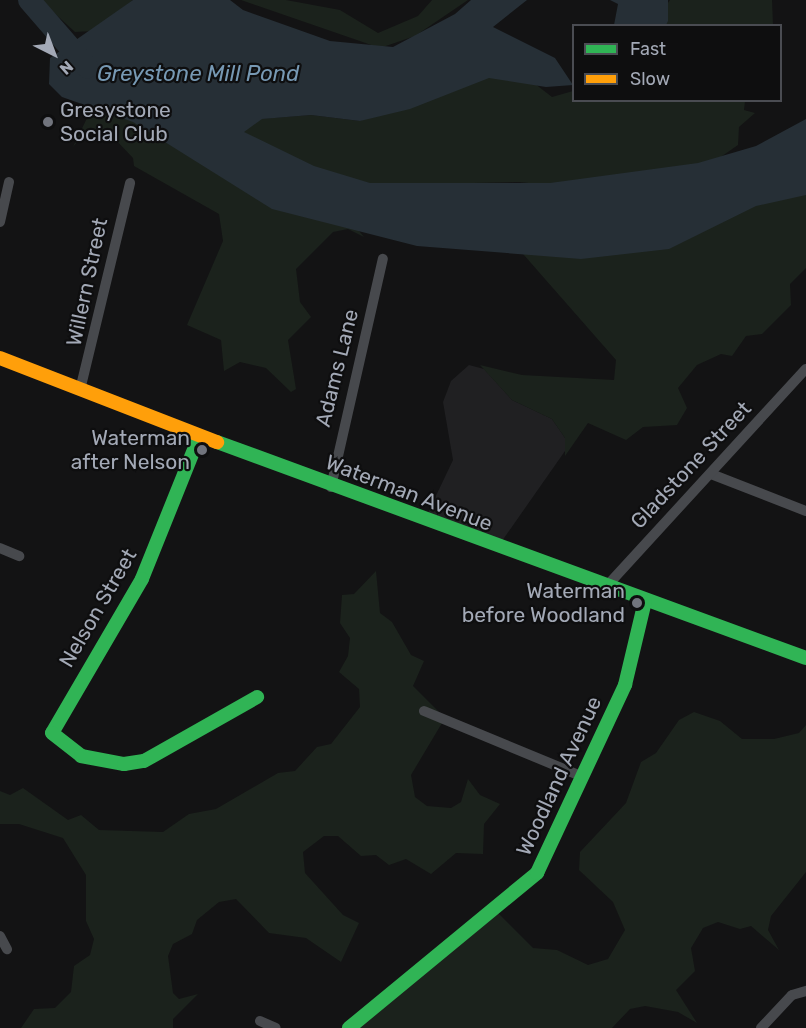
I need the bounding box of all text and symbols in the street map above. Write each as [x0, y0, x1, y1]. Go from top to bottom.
north arrow [24, 24, 84, 84]
legend [572, 24, 782, 102]
text: Fast [630, 38, 666, 60]
text: N [56, 57, 77, 79]
water label: Greystone Mill Pond [97, 61, 299, 87]
text: Slow [630, 68, 670, 90]
place label: Gresystone Social Club [60, 97, 171, 147]
marker: Gresystone Social Club [41, 115, 55, 129]
street label: Willern Street [61, 216, 113, 348]
street label: Adams Lane [310, 307, 364, 429]
street label: Gladstone Street [626, 396, 756, 534]
place label: Waterman after Nelson [70, 425, 190, 475]
marker: Waterman after Nelson [195, 443, 209, 457]
street label: Waterman Avenue [322, 449, 496, 537]
street label: Nelson Street [54, 544, 142, 672]
place label: Waterman before Woodland [461, 578, 625, 628]
marker: Waterman before Woodland [630, 596, 644, 610]
street label: Woodland Avenue [511, 692, 607, 860]

